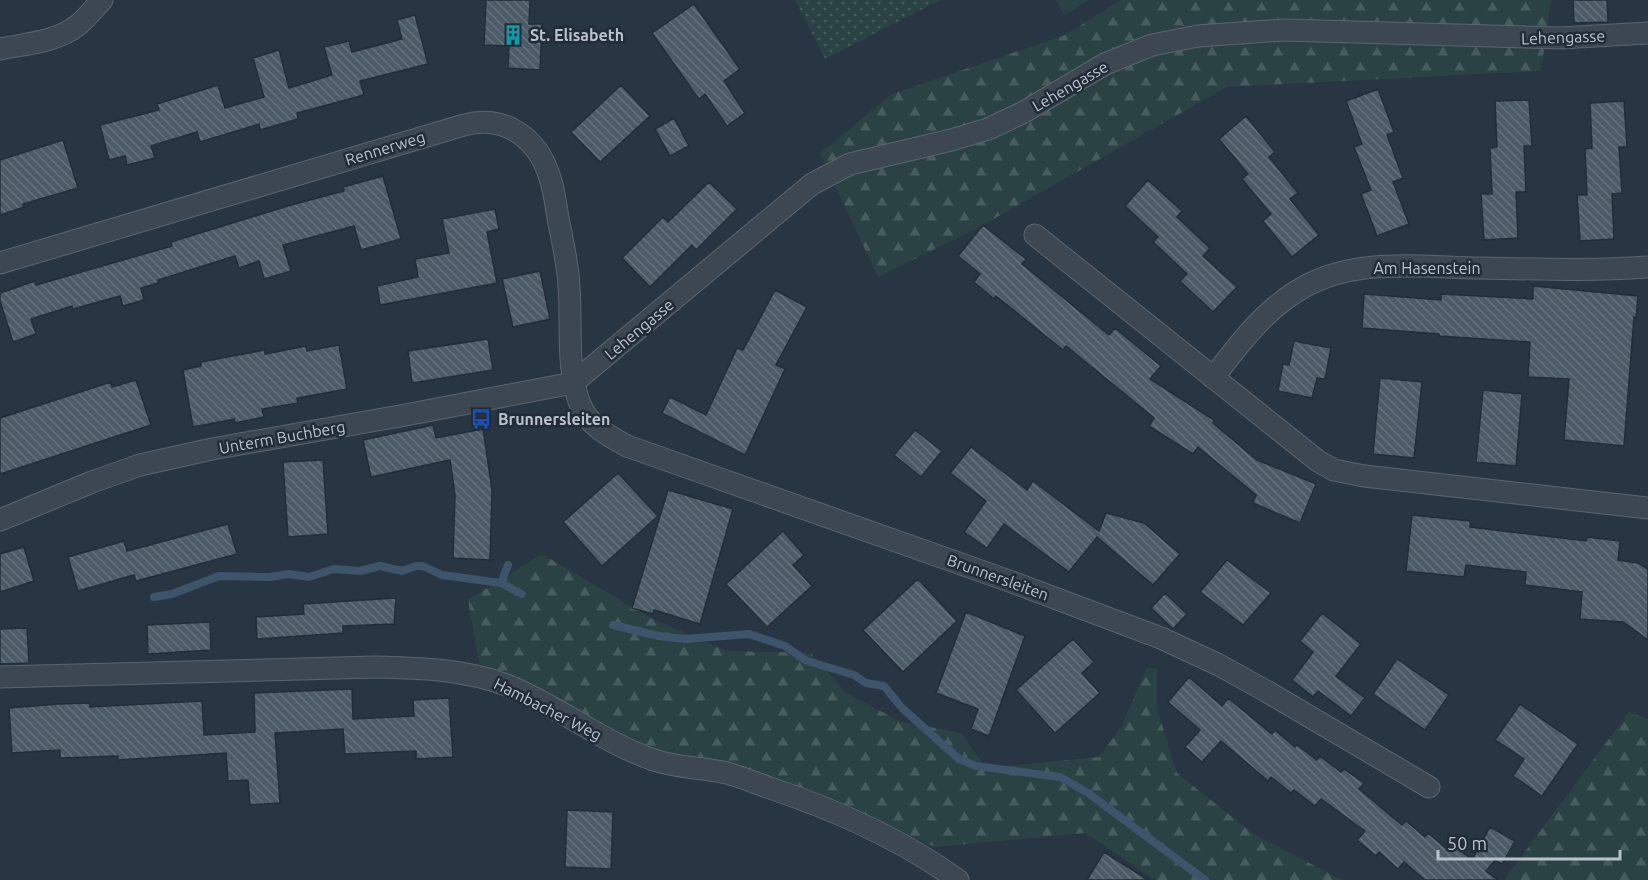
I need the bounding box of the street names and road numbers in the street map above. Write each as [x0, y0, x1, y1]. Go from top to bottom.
street label: Lehengasse [1521, 27, 1605, 47]
street label: Lehengasse [1029, 57, 1111, 115]
street label: Rennerweg [343, 127, 427, 169]
street label: Am Hasenstein [1373, 259, 1481, 277]
street label: Lehengasse [601, 295, 677, 363]
street label: Unterm Buchberg [217, 417, 347, 457]
street label: Brunnersleiten [945, 550, 1051, 604]
street label: Hambacher Weg [491, 674, 605, 744]

